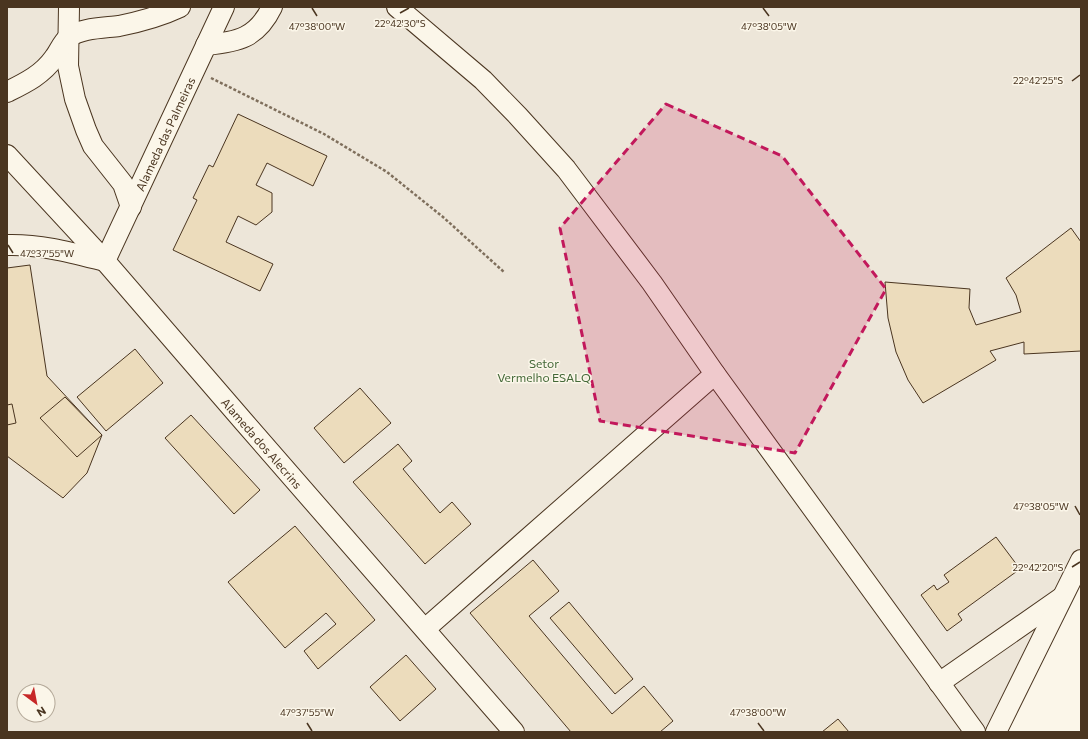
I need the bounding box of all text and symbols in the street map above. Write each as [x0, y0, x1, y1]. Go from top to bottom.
text: 22°42'30"S [374, 17, 426, 29]
text: 47°38'00"W [289, 20, 345, 32]
text: 47°38'05"W [741, 20, 797, 32]
text: 22°42'25"S [1013, 74, 1063, 86]
street label: Alameda das Palmeiras [132, 75, 198, 193]
text: 47°37'55"W [20, 247, 74, 259]
park label: Setor Vermelho ESALQ [497, 356, 591, 384]
street label: Alameda dos Alecrins [219, 395, 305, 491]
text: 47°38'05"W [1013, 500, 1069, 512]
text: 22°42'20"S [1013, 561, 1064, 573]
north arrow [16, 683, 56, 723]
text: N [35, 704, 49, 720]
text: 47°37'55"W [280, 706, 334, 718]
text: 47°38'00"W [730, 706, 786, 718]

